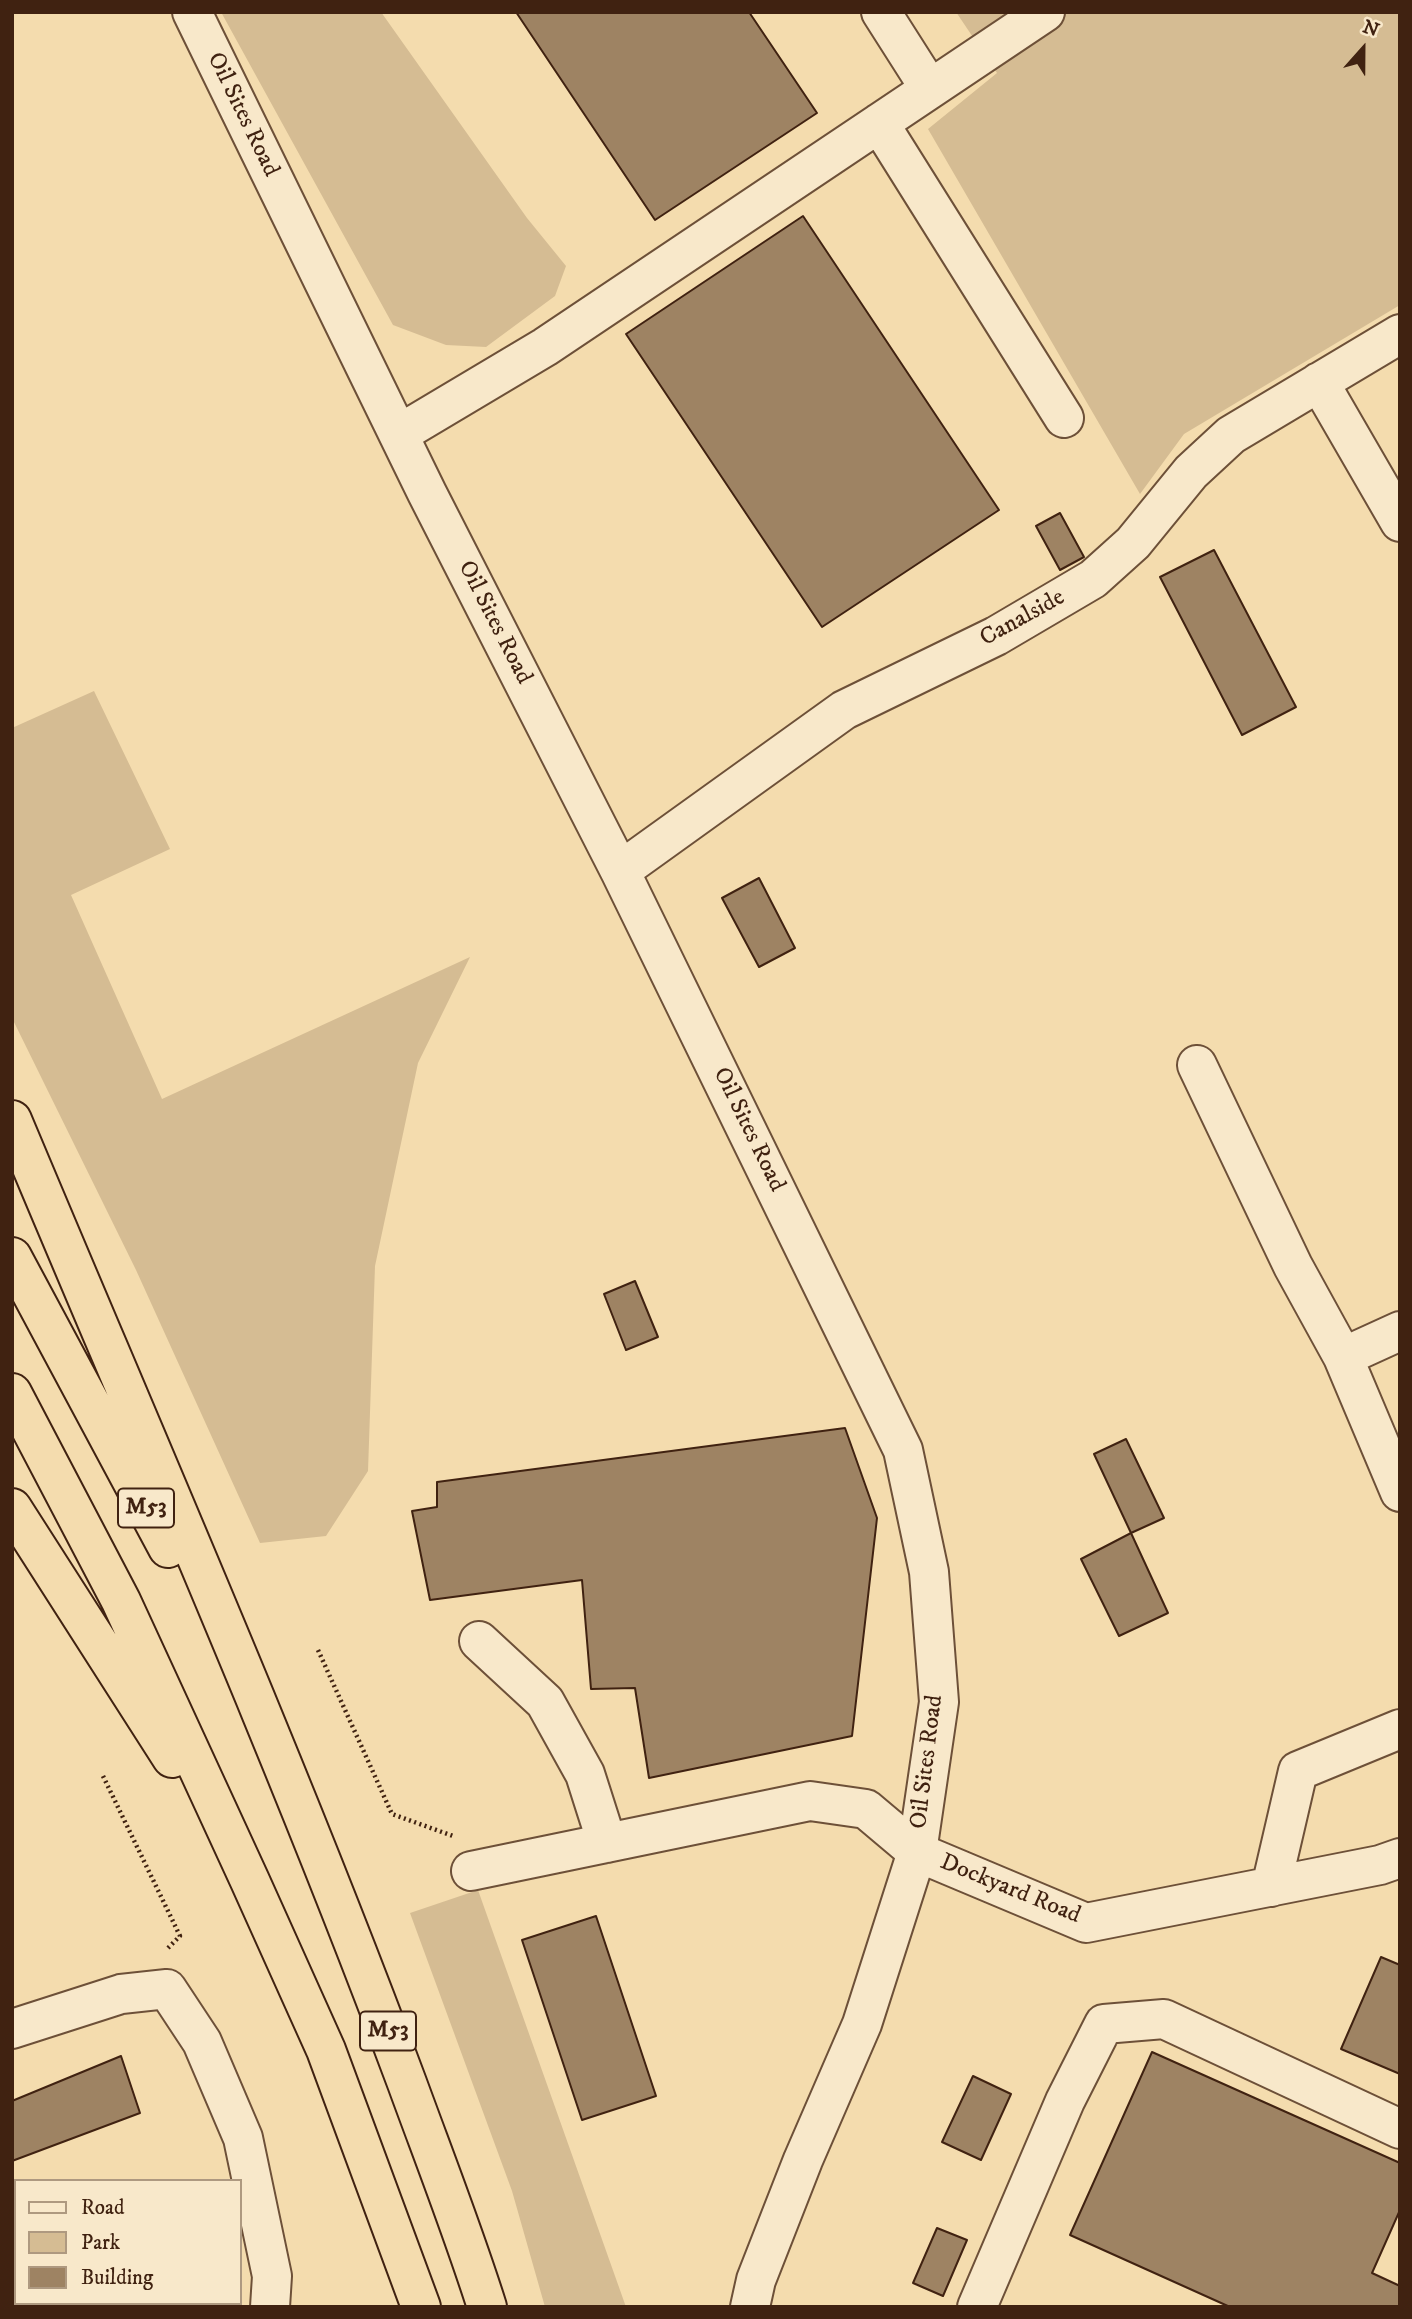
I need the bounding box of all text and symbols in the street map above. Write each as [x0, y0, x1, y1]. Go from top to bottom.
north arrow [1328, 14, 1398, 84]
text: N [1359, 15, 1382, 42]
street label: Oil Sites Road [200, 48, 284, 182]
street label: Oil Sites Road [451, 556, 537, 690]
street label: Canalside [976, 584, 1070, 654]
street label: Oil Sites Road [706, 1063, 790, 1197]
road number: M53 [118, 1488, 174, 1527]
street label: Oil Sites Road [905, 1693, 951, 1831]
street label: Dockyard Road [936, 1849, 1084, 1931]
road number: M53 [360, 2012, 416, 2050]
legend [14, 2179, 242, 2305]
text: Road [81, 2195, 125, 2221]
text: Park [81, 2230, 120, 2256]
text: Building [81, 2265, 153, 2291]

